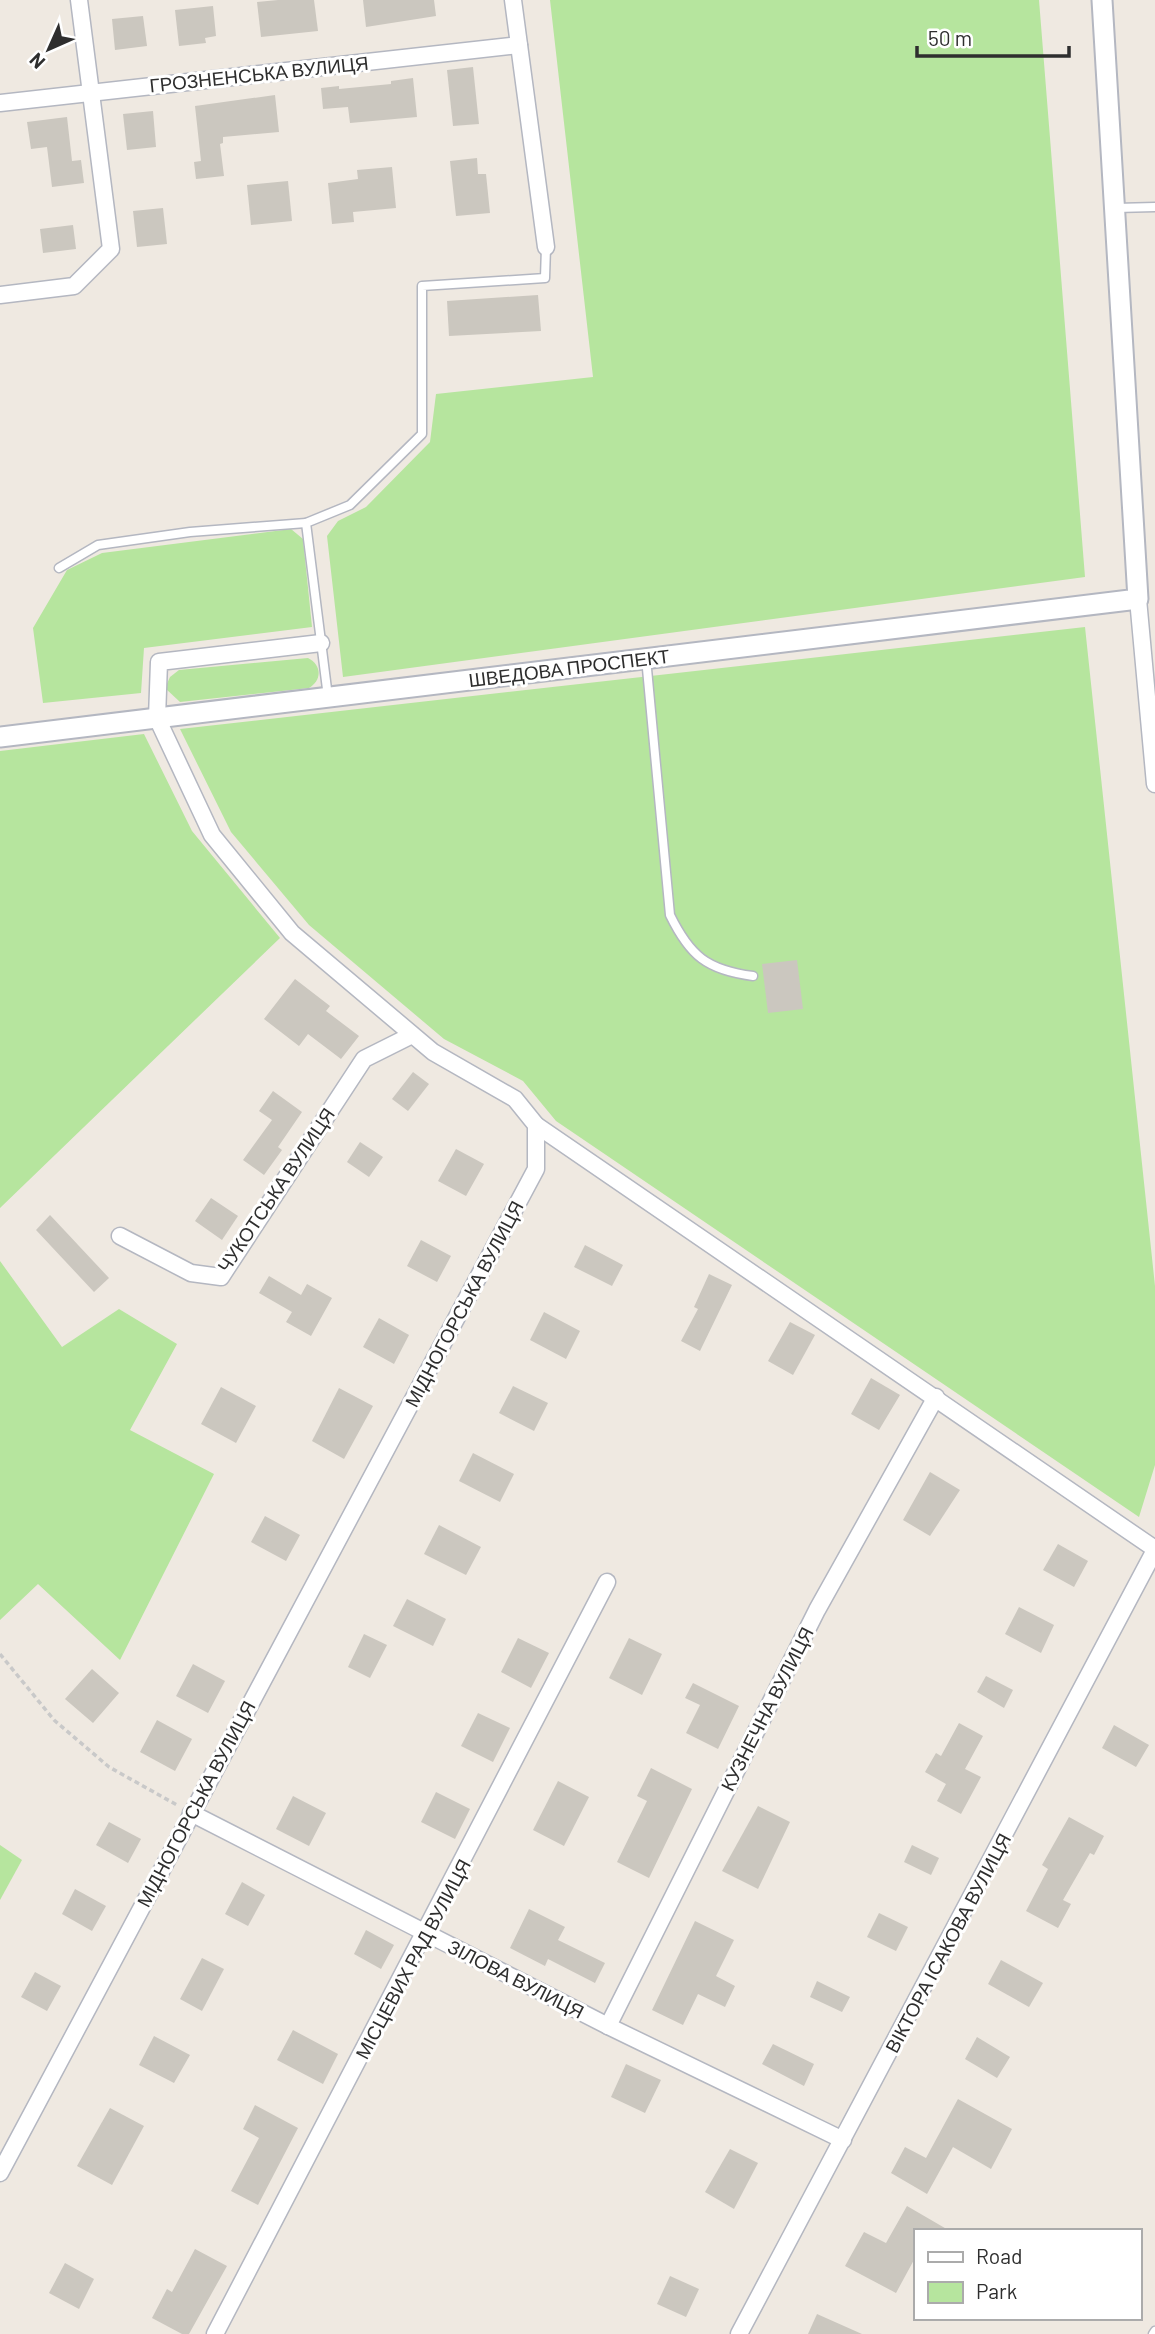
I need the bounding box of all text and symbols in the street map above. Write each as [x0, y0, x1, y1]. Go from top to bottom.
north arrow [14, 14, 84, 84]
scale bar [917, 14, 1069, 58]
text: 50 m [928, 25, 972, 50]
text: N [24, 49, 49, 74]
street label: ГРОЗНЕНСЬКА ВУЛИЦЯ [148, 51, 370, 96]
street label: ШВЕДОВА ПРОСПЕКТ [467, 644, 671, 691]
street label: ЧУКОТСЬКА ВУЛИЦЯ [212, 1103, 339, 1276]
street label: МІДНОГОРСЬКА ВУЛИЦЯ [399, 1197, 528, 1411]
street label: КУЗНЕЧНА ВУЛИЦЯ [715, 1623, 818, 1795]
street label: МІДНОГОРСЬКА ВУЛИЦЯ [131, 1697, 260, 1911]
street label: ВІКТОРА ІСАКОВА ВУЛИЦЯ [880, 1829, 1015, 2056]
street label: МІСЦЕВИХ РАД ВУЛИЦЯ [350, 1855, 475, 2063]
street label: ЗІЛОВА ВУЛИЦЯ [444, 1934, 588, 2023]
legend [914, 2229, 1141, 2320]
text: Road [976, 2243, 1022, 2268]
text: Park [976, 2278, 1017, 2303]

